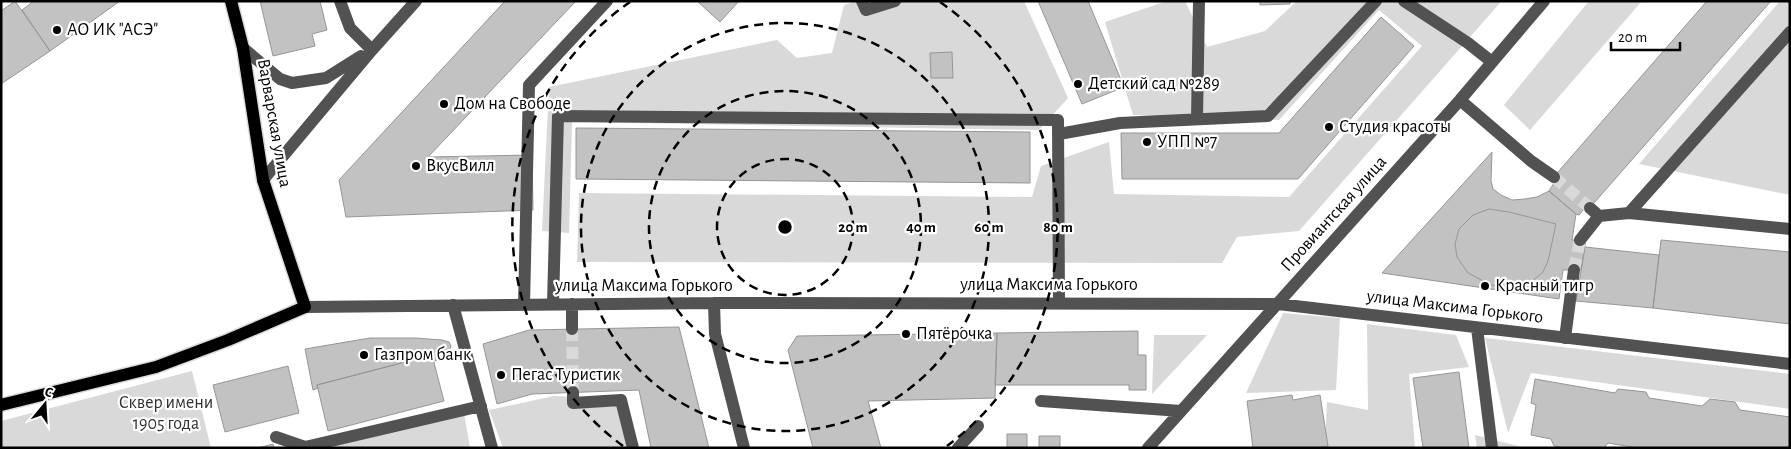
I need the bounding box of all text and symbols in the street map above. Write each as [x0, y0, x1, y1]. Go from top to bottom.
scale bar [1611, 20, 1680, 52]
place label: АО ИК "АСЭ" [67, 21, 158, 39]
marker: АО ИК "АСЭ" [51, 24, 63, 36]
text: 20 m [1618, 30, 1647, 45]
street label: Варварская улица [254, 57, 294, 189]
place label: Детский сад №289 [1088, 75, 1220, 93]
marker: Детский сад №289 [1072, 78, 1084, 90]
place label: Дом на Свободе [454, 94, 571, 113]
marker: Дом на Свободе [438, 98, 450, 110]
place label: Студия красоты [1339, 118, 1451, 136]
marker: Студия красоты [1323, 121, 1335, 133]
place label: УПП №7 [1157, 133, 1217, 151]
marker: УПП №7 [1141, 136, 1153, 148]
street label: Провиантская улица [1278, 153, 1390, 275]
place label: ВкусВилл [426, 157, 495, 175]
marker: ВкусВилл [410, 160, 422, 172]
centre of rings [776, 218, 794, 236]
text: 20 m [838, 220, 868, 235]
text: 40 m [906, 220, 936, 235]
text: 60 m [974, 220, 1004, 235]
text: 80 m [1043, 220, 1073, 235]
street label: улица Максима Горького [959, 276, 1138, 294]
street label: улица Максима Горького [554, 277, 733, 295]
place label: Красный тигр [1495, 277, 1594, 295]
marker: Красный тигр [1479, 280, 1491, 292]
street label: улица Максима Горького [1365, 287, 1544, 327]
place label: Пятёрочка [916, 325, 993, 343]
marker: Пятёрочка [900, 328, 912, 340]
place label: Газпром банк [374, 345, 472, 364]
marker: Газпром банк [358, 349, 370, 361]
place label: Пегас Туристик [511, 366, 621, 384]
marker: Пегас Туристик [495, 369, 507, 381]
north arrow [20, 379, 70, 429]
text: С [43, 385, 55, 401]
park label: Сквер имени 1905 года [119, 394, 213, 433]

